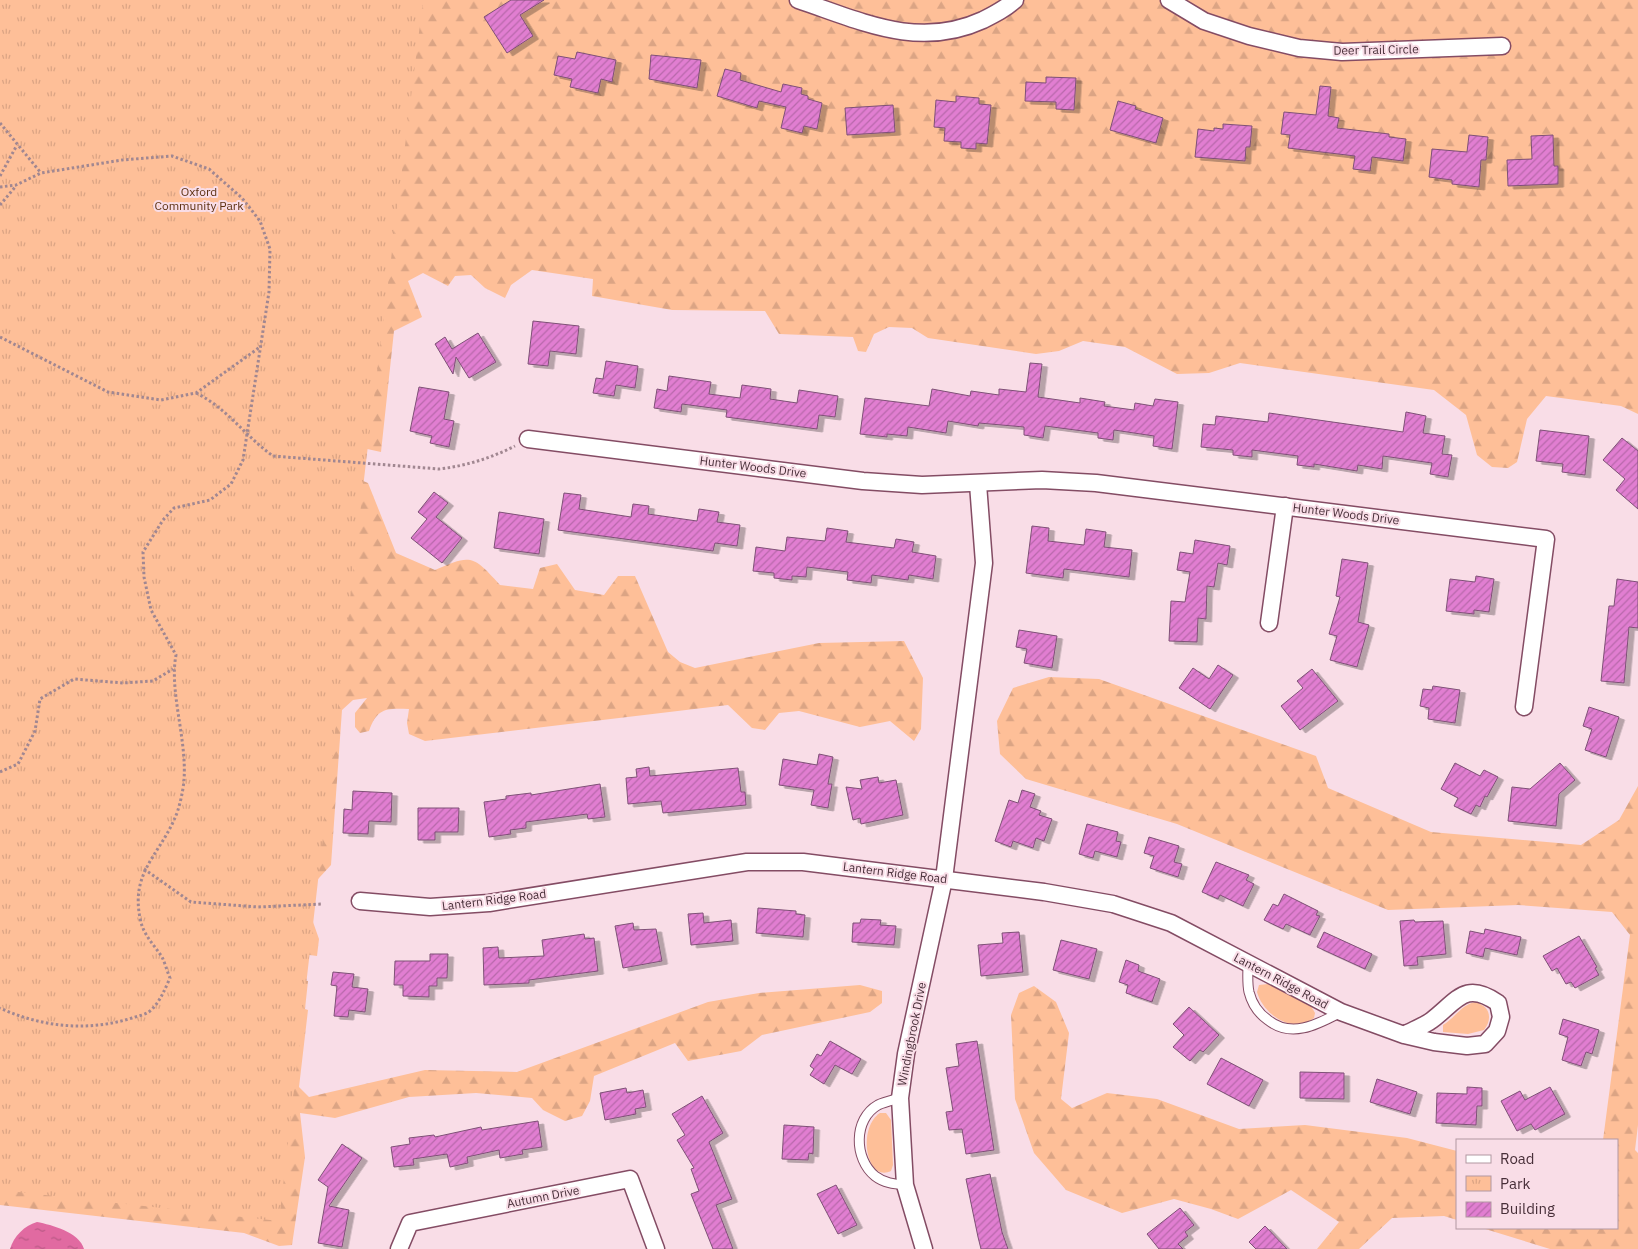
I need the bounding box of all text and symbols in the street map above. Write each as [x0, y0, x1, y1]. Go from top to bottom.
street label: Deer Trail Circle [1333, 41, 1419, 58]
park label: Oxford Community Park [154, 184, 244, 213]
street label: Hunter Woods Drive [699, 453, 808, 481]
street label: Hunter Woods Drive [1292, 500, 1401, 528]
street label: Lantern Ridge Road [842, 859, 948, 886]
street label: Lantern Ridge Road [441, 886, 547, 913]
street label: Lantern Ridge Road [1231, 949, 1331, 1012]
street label: Windingbrook Drive [894, 980, 929, 1087]
legend [1456, 1139, 1618, 1229]
text: Road [1500, 1149, 1535, 1168]
text: Park [1500, 1174, 1530, 1193]
street label: Autumn Drive [505, 1182, 581, 1211]
text: Building [1500, 1199, 1555, 1218]

